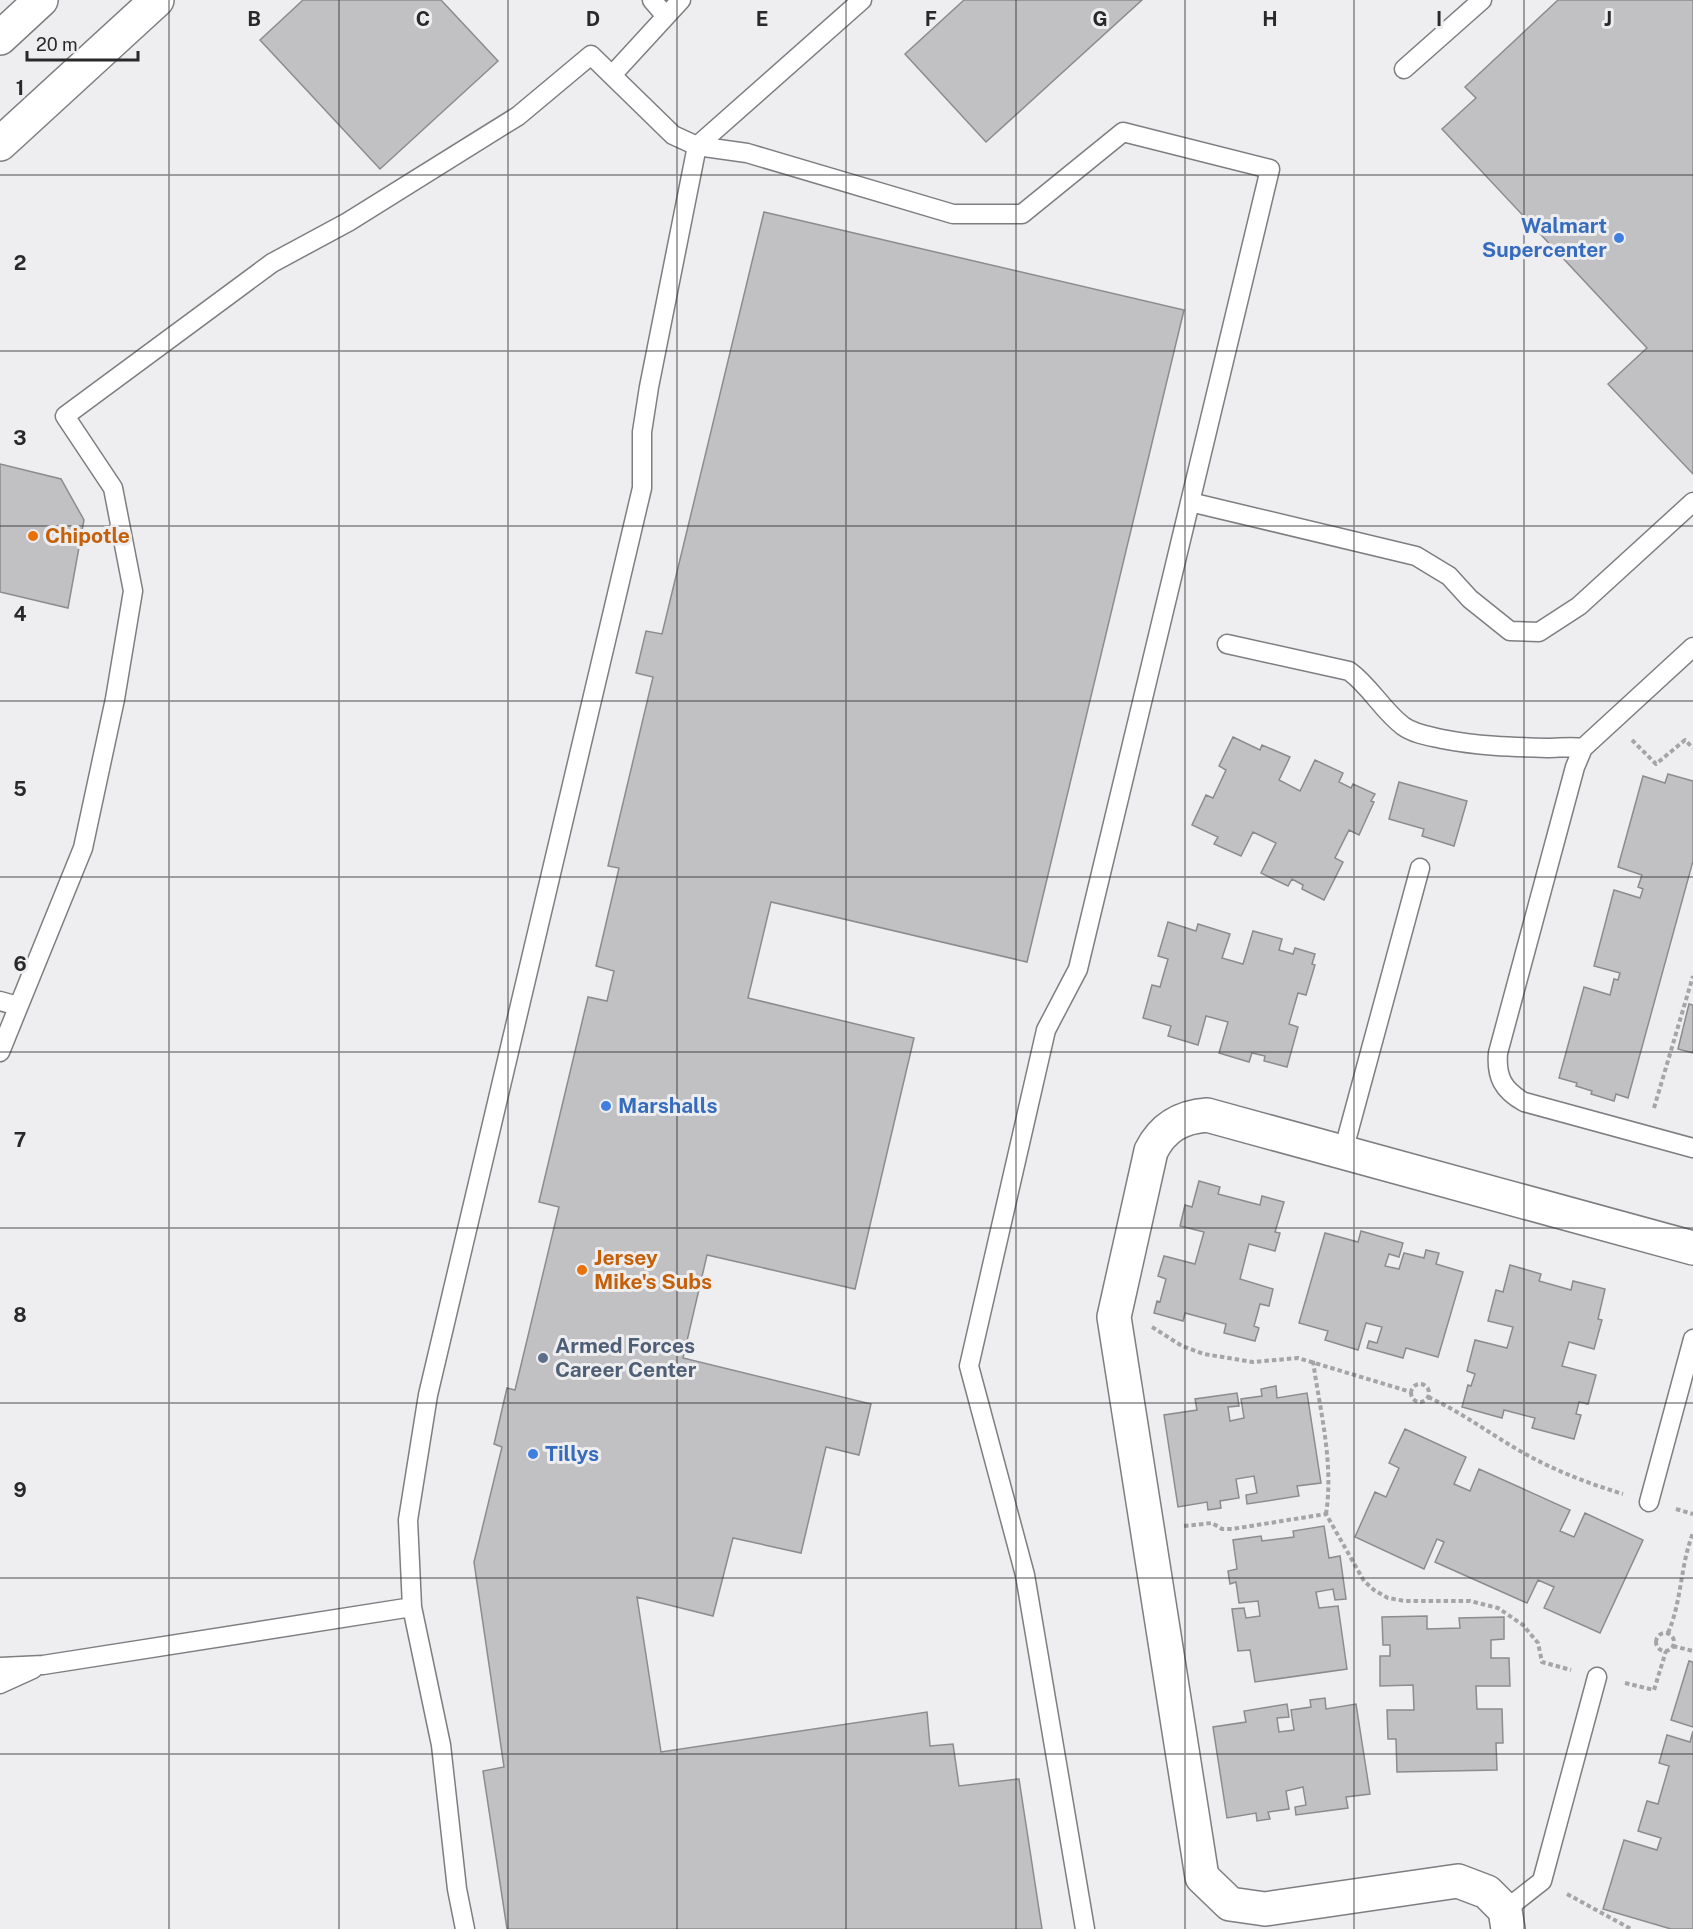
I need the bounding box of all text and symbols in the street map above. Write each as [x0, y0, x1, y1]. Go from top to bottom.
text: B [247, 7, 261, 31]
text: C [416, 7, 430, 31]
text: D [586, 7, 600, 31]
text: E [756, 7, 768, 31]
text: F [925, 7, 937, 31]
text: G [1092, 7, 1108, 31]
text: H [1262, 7, 1278, 31]
text: I [1436, 7, 1442, 31]
text: J [1604, 7, 1612, 31]
scale bar [27, 24, 138, 62]
text: 20 m [36, 34, 78, 55]
text: 1 [16, 76, 24, 100]
place label: Walmart Supercenter [1482, 213, 1607, 262]
marker: Walmart Supercenter [1612, 231, 1626, 245]
text: 2 [14, 251, 26, 275]
text: 3 [13, 426, 27, 450]
place label: Chipotle [45, 523, 130, 548]
marker: Chipotle [26, 529, 40, 543]
text: 4 [13, 602, 27, 626]
text: 5 [13, 777, 27, 801]
text: 6 [13, 952, 27, 976]
place label: Marshalls [618, 1093, 717, 1118]
marker: Marshalls [599, 1099, 613, 1113]
text: 7 [14, 1128, 26, 1152]
place label: Jersey Mike's Subs [594, 1245, 712, 1294]
marker: Jersey Mike's Subs [575, 1263, 589, 1277]
text: 8 [13, 1303, 27, 1327]
place label: Armed Forces Career Center [555, 1333, 697, 1382]
marker: Armed Forces Career Center [536, 1351, 550, 1365]
place label: Tillys [545, 1441, 599, 1466]
marker: Tillys [526, 1447, 540, 1461]
text: 9 [13, 1478, 27, 1502]

